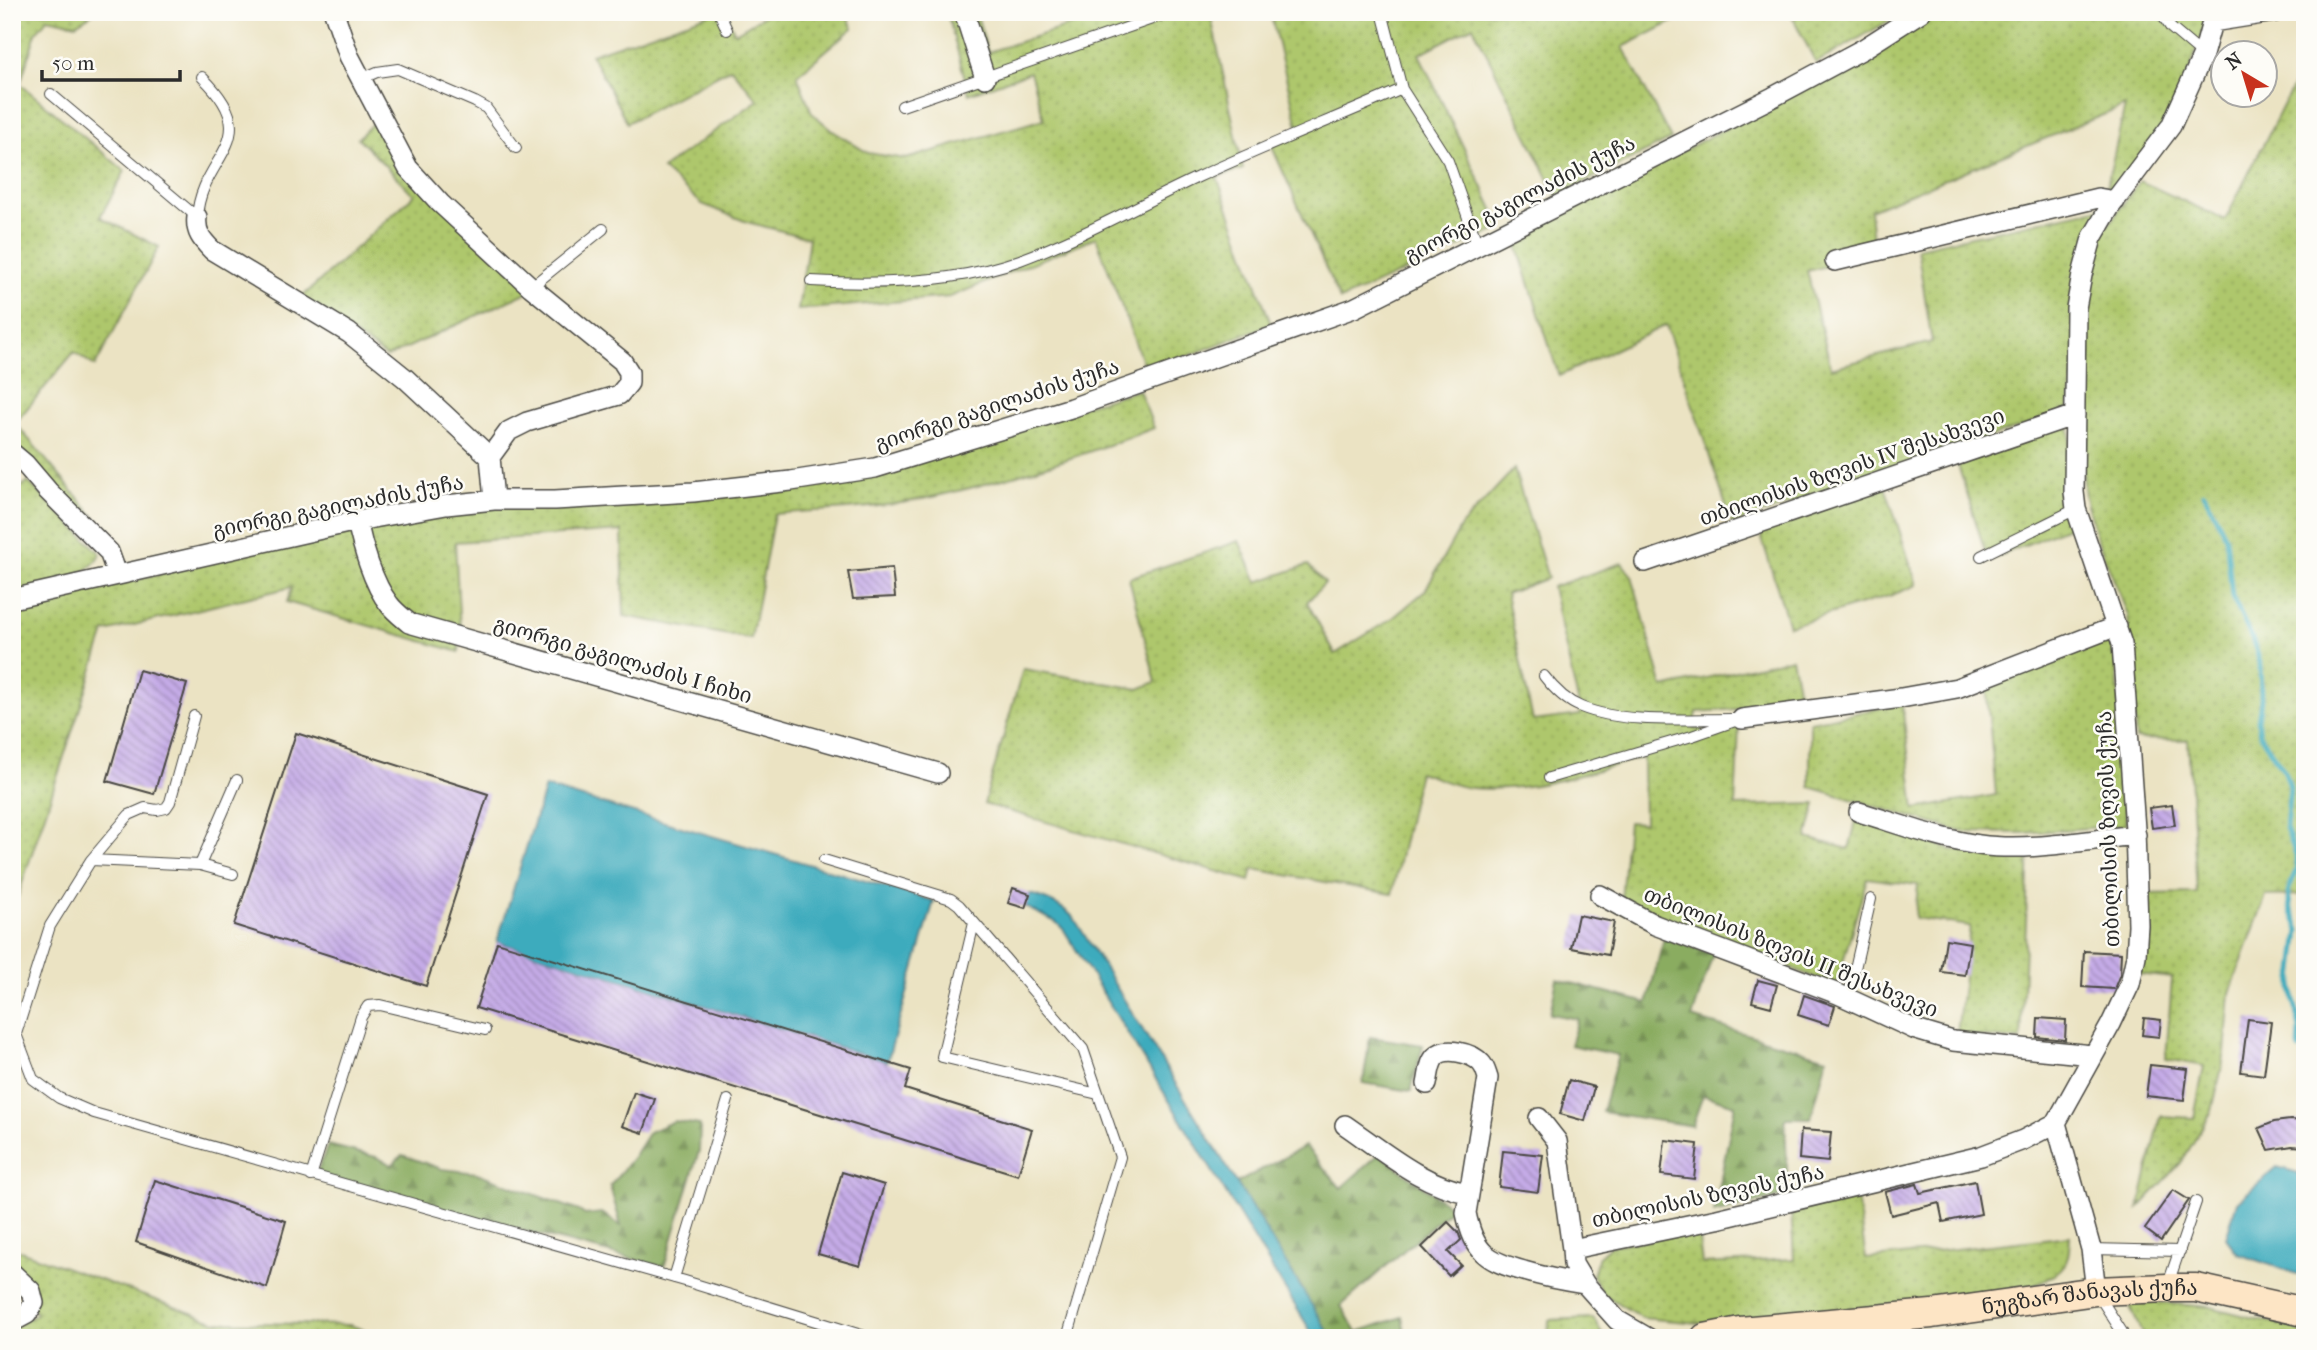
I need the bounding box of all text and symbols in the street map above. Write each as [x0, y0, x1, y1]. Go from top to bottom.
scale bar [42, 38, 180, 82]
north arrow [2208, 38, 2278, 108]
text: N [2222, 48, 2247, 74]
text: 50 m [52, 51, 95, 75]
street label: გიორგი გაგილაძის ქუჩა [1401, 130, 1639, 268]
street label: გიორგი გაგილაძის ქუჩა [872, 354, 1122, 457]
street label: თბილისის ზღვის IV შესახვევი [1696, 403, 2008, 532]
street label: გიორგი გაგილაძის ქუჩა [211, 470, 466, 543]
street label: გიორგი გაგილაძის I ჩიხი [491, 612, 755, 709]
street label: თბილისის ზღვის ქუჩა [2092, 710, 2125, 948]
street label: თბილისის ზღვის II შესახვევი [1640, 882, 1942, 1023]
street label: თბილისის ზღვის ქუჩა [1590, 1160, 1827, 1233]
street label: ნუგზარ შანავას ქუჩა [1980, 1276, 2198, 1319]

